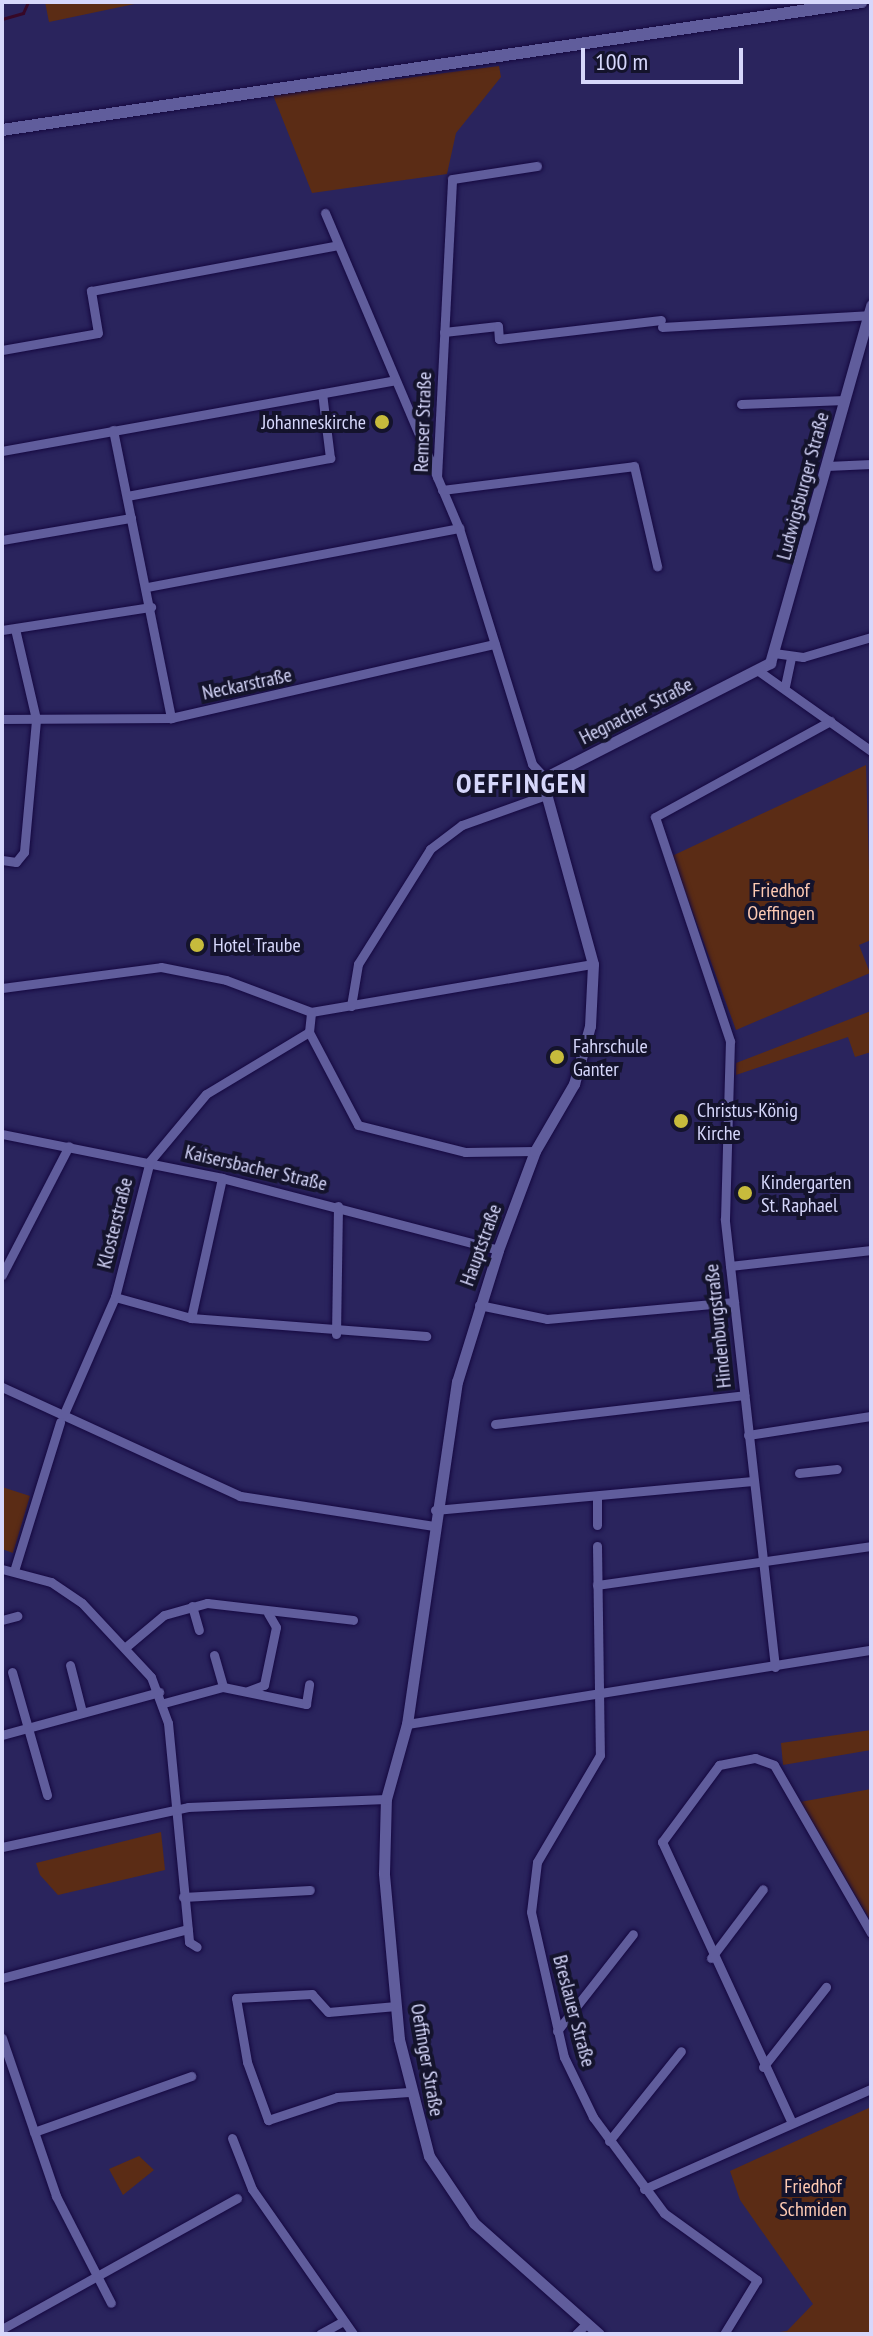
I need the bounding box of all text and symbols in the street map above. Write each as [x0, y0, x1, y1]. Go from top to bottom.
scale bar [585, 32, 747, 82]
text: 100 m [595, 46, 648, 77]
street label: Remser Straße [409, 371, 437, 473]
place label: Johanneskirche [261, 410, 366, 434]
street label: Ludwigsburger Straße [772, 410, 834, 562]
marker: Johanneskirche [373, 413, 391, 431]
street label: Neckarstraße [200, 663, 294, 705]
street label: Hegnacher Straße [575, 672, 697, 750]
district label: OEFFINGEN [456, 766, 588, 800]
park label: Friedhof Oeffingen [747, 879, 815, 926]
place label: Hotel Traube [213, 933, 301, 957]
marker: Hotel Traube [188, 936, 206, 954]
place label: Fahrschule Ganter [573, 1034, 648, 1081]
marker: Fahrschule Ganter [548, 1048, 566, 1066]
place label: Christus-König Kirche [697, 1098, 798, 1145]
marker: Christus-König Kirche [672, 1112, 690, 1130]
street label: Kaisersbacher Straße [183, 1140, 329, 1196]
place label: Kindergarten St. Raphael [761, 1170, 851, 1217]
street label: Klosterstraße [92, 1175, 138, 1271]
marker: Kindergarten St. Raphael [736, 1184, 754, 1202]
street label: Hauptstraße [455, 1201, 507, 1289]
street label: Hindenburgstraße [700, 1263, 736, 1389]
street label: Breslauer Straße [548, 1952, 600, 2070]
street label: Oeffinger Straße [405, 2002, 449, 2118]
park label: Friedhof Schmiden [779, 2174, 847, 2221]

